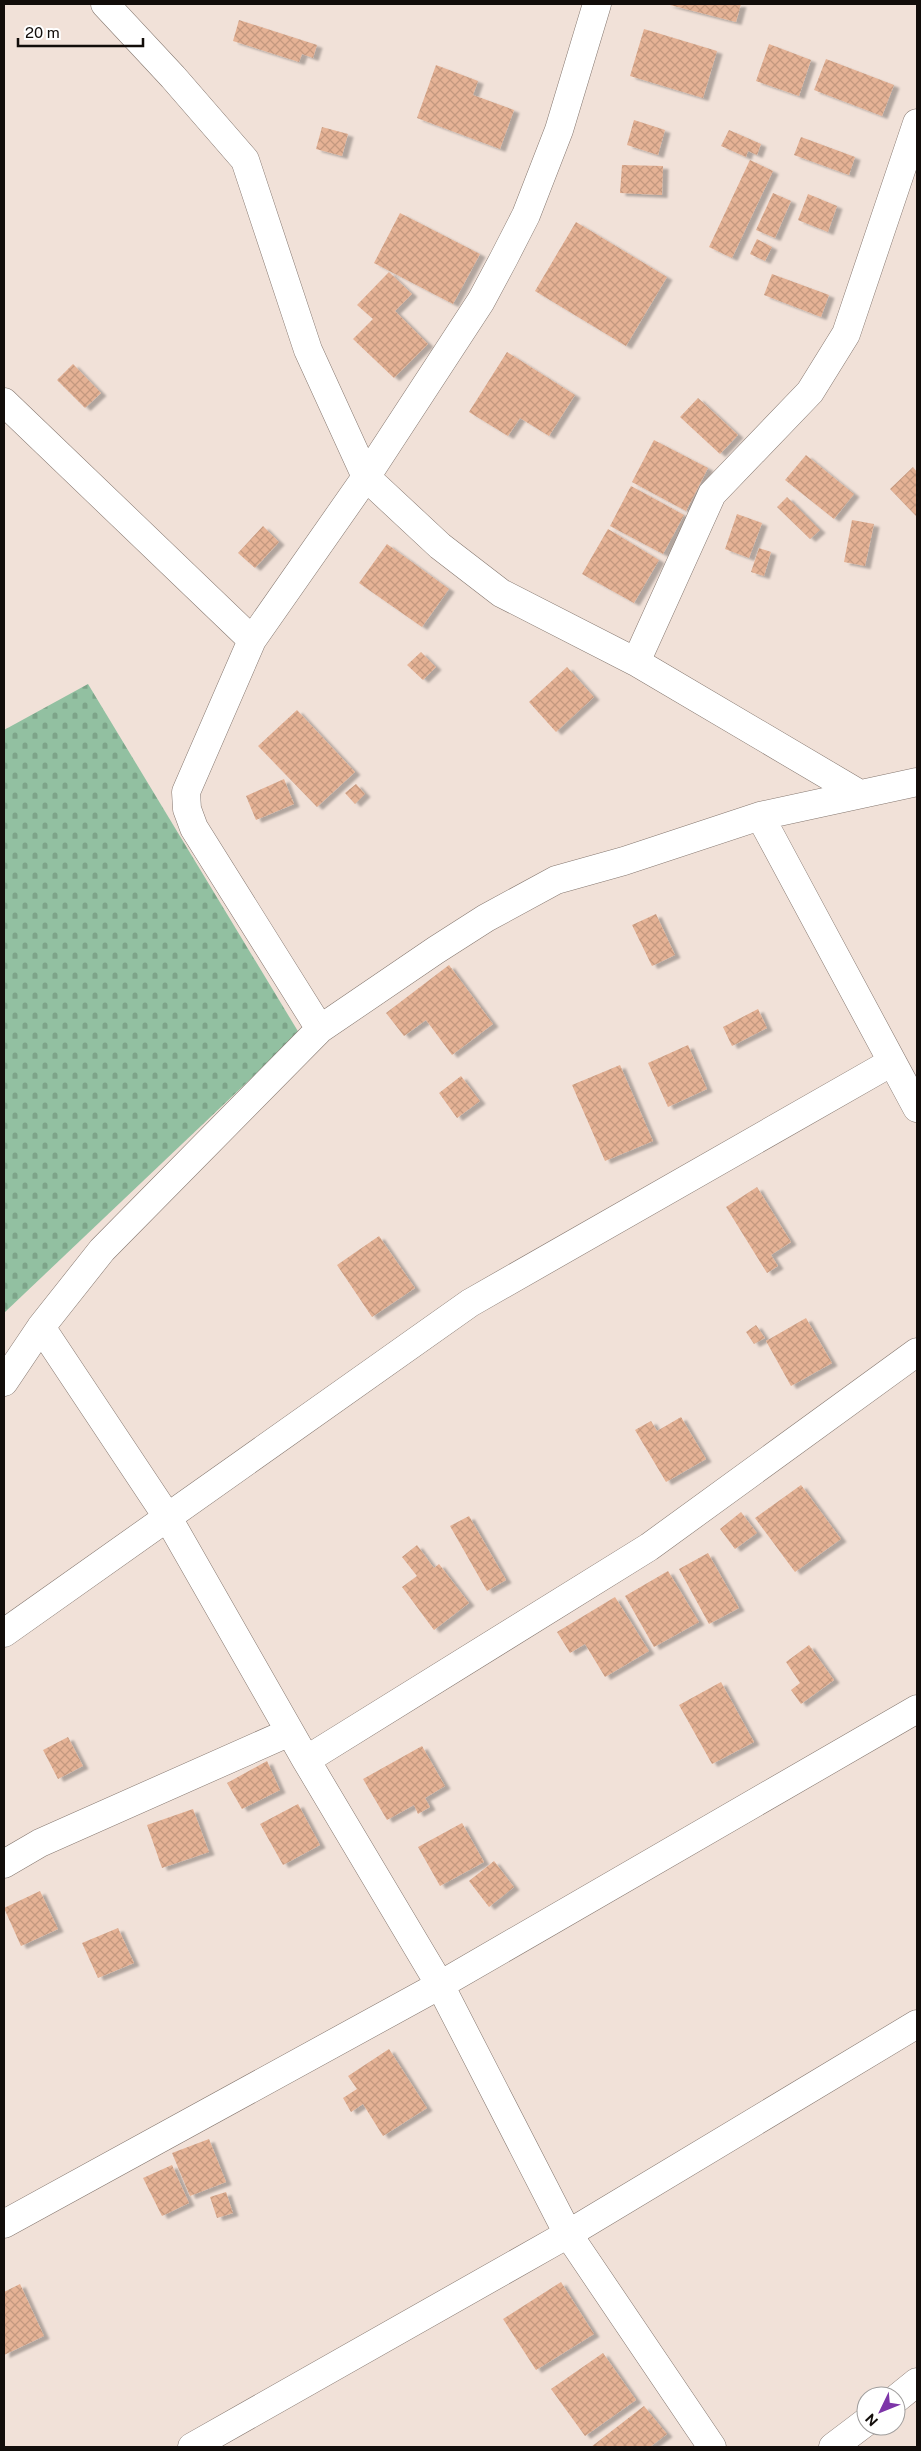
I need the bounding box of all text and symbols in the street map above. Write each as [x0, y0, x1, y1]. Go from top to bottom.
scale bar [18, 15, 142, 47]
text: 20 m [25, 24, 60, 41]
north arrow [856, 2386, 906, 2436]
text: N [862, 2410, 881, 2429]

